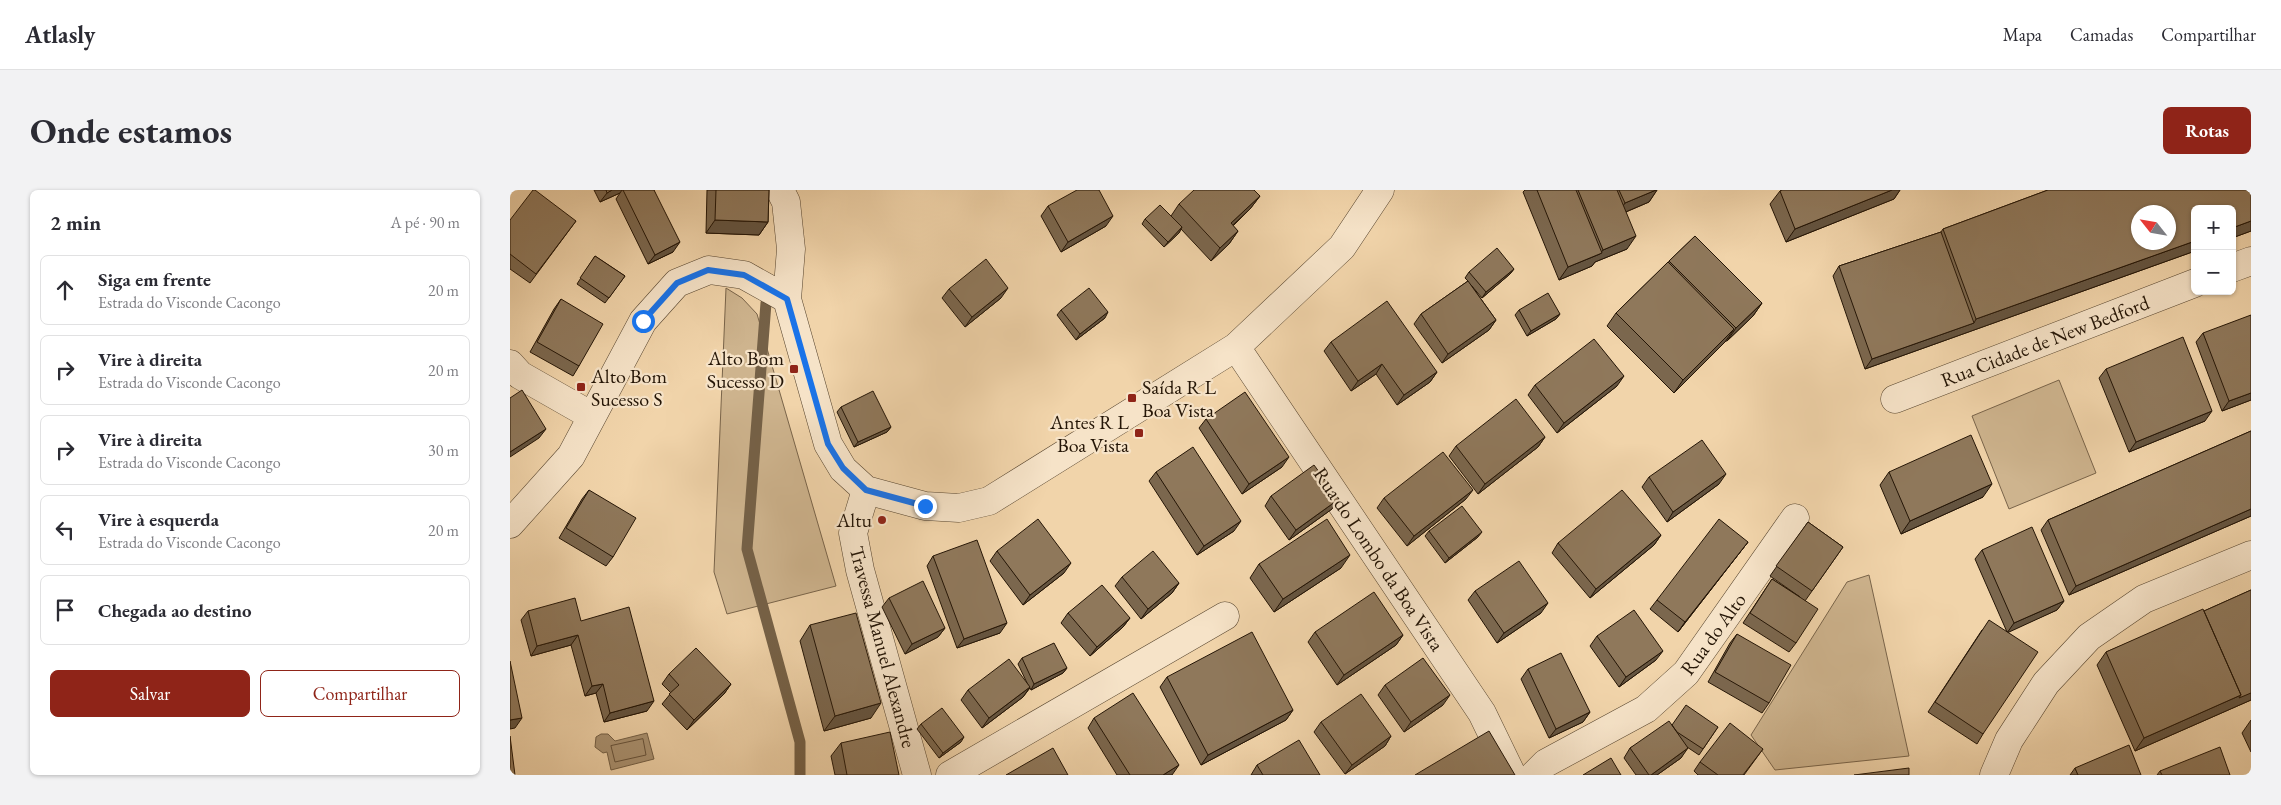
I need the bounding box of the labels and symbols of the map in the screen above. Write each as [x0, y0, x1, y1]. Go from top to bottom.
north arrow [2131, 205, 2176, 250]
street label: Rua Cidade de New Bedford [1937, 289, 2154, 393]
route start [632, 310, 655, 333]
place label: Alto Bom Sucesso D [707, 345, 784, 394]
place label: Alto Bom Sucesso S [590, 363, 667, 412]
marker: Alto Bom Sucesso D [788, 363, 800, 375]
place label: Saída R L Boa Vista [1142, 374, 1217, 423]
marker: Alto Bom Sucesso S [575, 381, 587, 393]
marker: Saída R L Boa Vista [1126, 392, 1138, 404]
place label: Antes R L Boa Vista [1049, 409, 1129, 458]
marker: Antes R L Boa Vista [1133, 427, 1145, 439]
street label: Rua do Lombo da Boa Vista [1308, 462, 1450, 656]
route end [914, 495, 937, 518]
place label: Altu [836, 507, 872, 533]
marker: Altu [876, 514, 888, 526]
street label: Travessa Manuel Alexandre [844, 543, 922, 751]
street label: Rua do Alto [1674, 588, 1752, 680]

